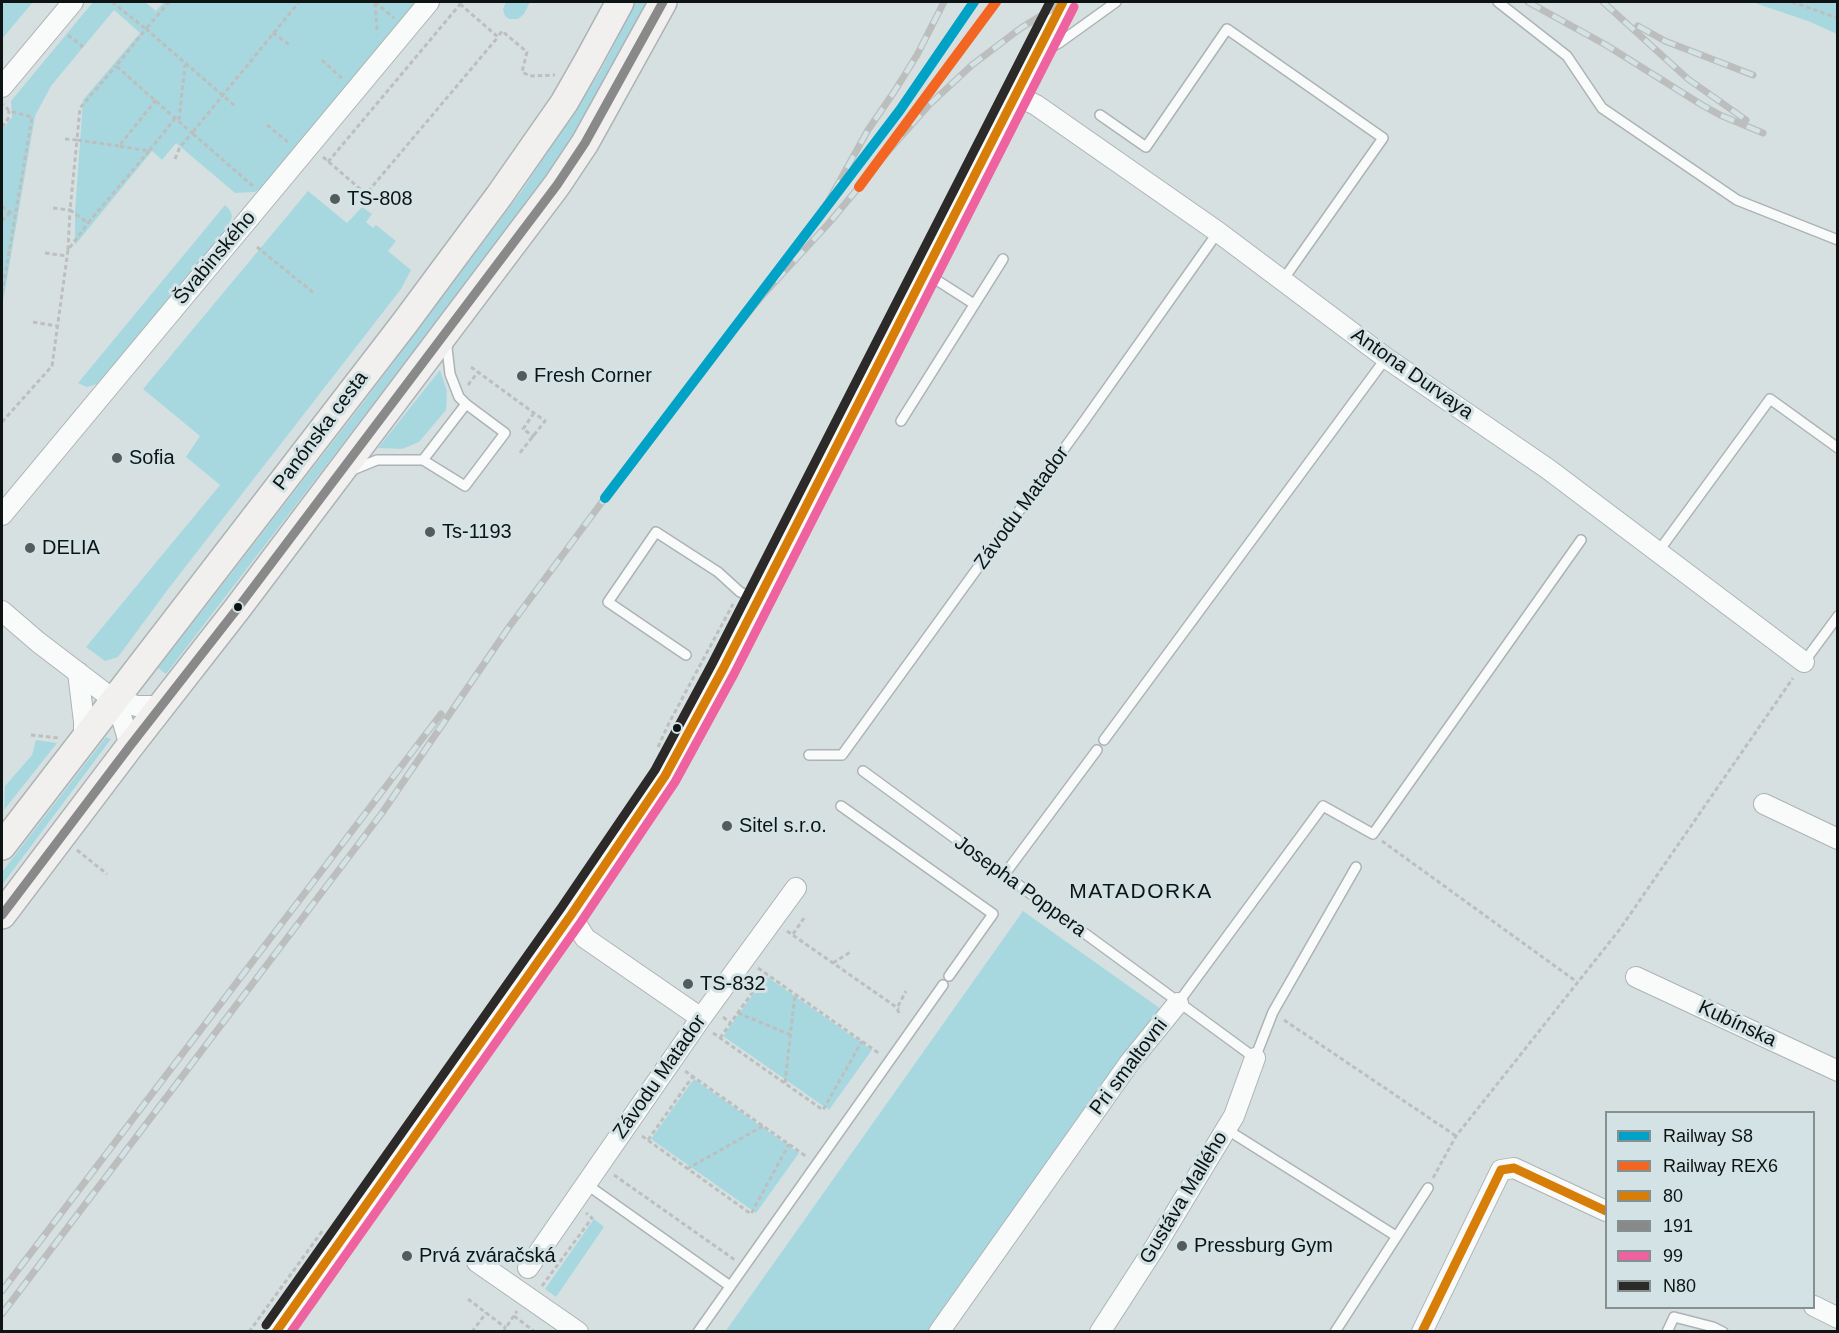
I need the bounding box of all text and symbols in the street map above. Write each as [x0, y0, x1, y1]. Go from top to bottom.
place label: TS-808 [347, 187, 413, 211]
marker: TS-808 [328, 192, 342, 206]
street label: Švabinského [169, 206, 261, 310]
street label: Antona Durvaya [1346, 323, 1478, 425]
place label: Fresh Corner [534, 364, 652, 388]
street label: Panónska cesta [269, 367, 373, 495]
marker: Fresh Corner [515, 369, 529, 383]
street label: Závodu Matador [969, 442, 1075, 574]
place label: Sofia [129, 446, 175, 470]
marker: Sofia [110, 451, 124, 465]
place label: Ts-1193 [442, 520, 512, 544]
marker: Ts-1193 [423, 525, 437, 539]
place label: DELIA [42, 536, 100, 560]
marker: DELIA [23, 541, 37, 555]
unlabelled marker [232, 601, 244, 613]
unlabelled marker [671, 722, 683, 734]
place label: Sitel s.r.o. [739, 814, 827, 838]
marker: Sitel s.r.o. [720, 819, 734, 833]
street label: Josepha Poppera [950, 831, 1090, 943]
district label: MATADORKA [1069, 879, 1213, 905]
place label: TS-832 [700, 972, 766, 996]
marker: TS-832 [681, 977, 695, 991]
street label: Kubínska [1694, 996, 1780, 1052]
street label: Závodu Matador [608, 1010, 712, 1144]
street label: Pri smaltovni [1085, 1014, 1173, 1120]
legend [1605, 1111, 1815, 1309]
text: Railway S8 [1663, 1126, 1753, 1146]
street label: Gustáva Mallého [1135, 1127, 1233, 1269]
text: Railway REX6 [1663, 1156, 1778, 1176]
text: 80 [1663, 1186, 1683, 1206]
text: 191 [1663, 1216, 1693, 1236]
place label: Pressburg Gym [1194, 1234, 1333, 1258]
marker: Pressburg Gym [1175, 1239, 1189, 1253]
place label: Prvá zváračská [419, 1244, 556, 1268]
text: 99 [1663, 1246, 1683, 1266]
marker: Prvá zváračská [400, 1249, 414, 1263]
text: N80 [1663, 1276, 1696, 1296]

